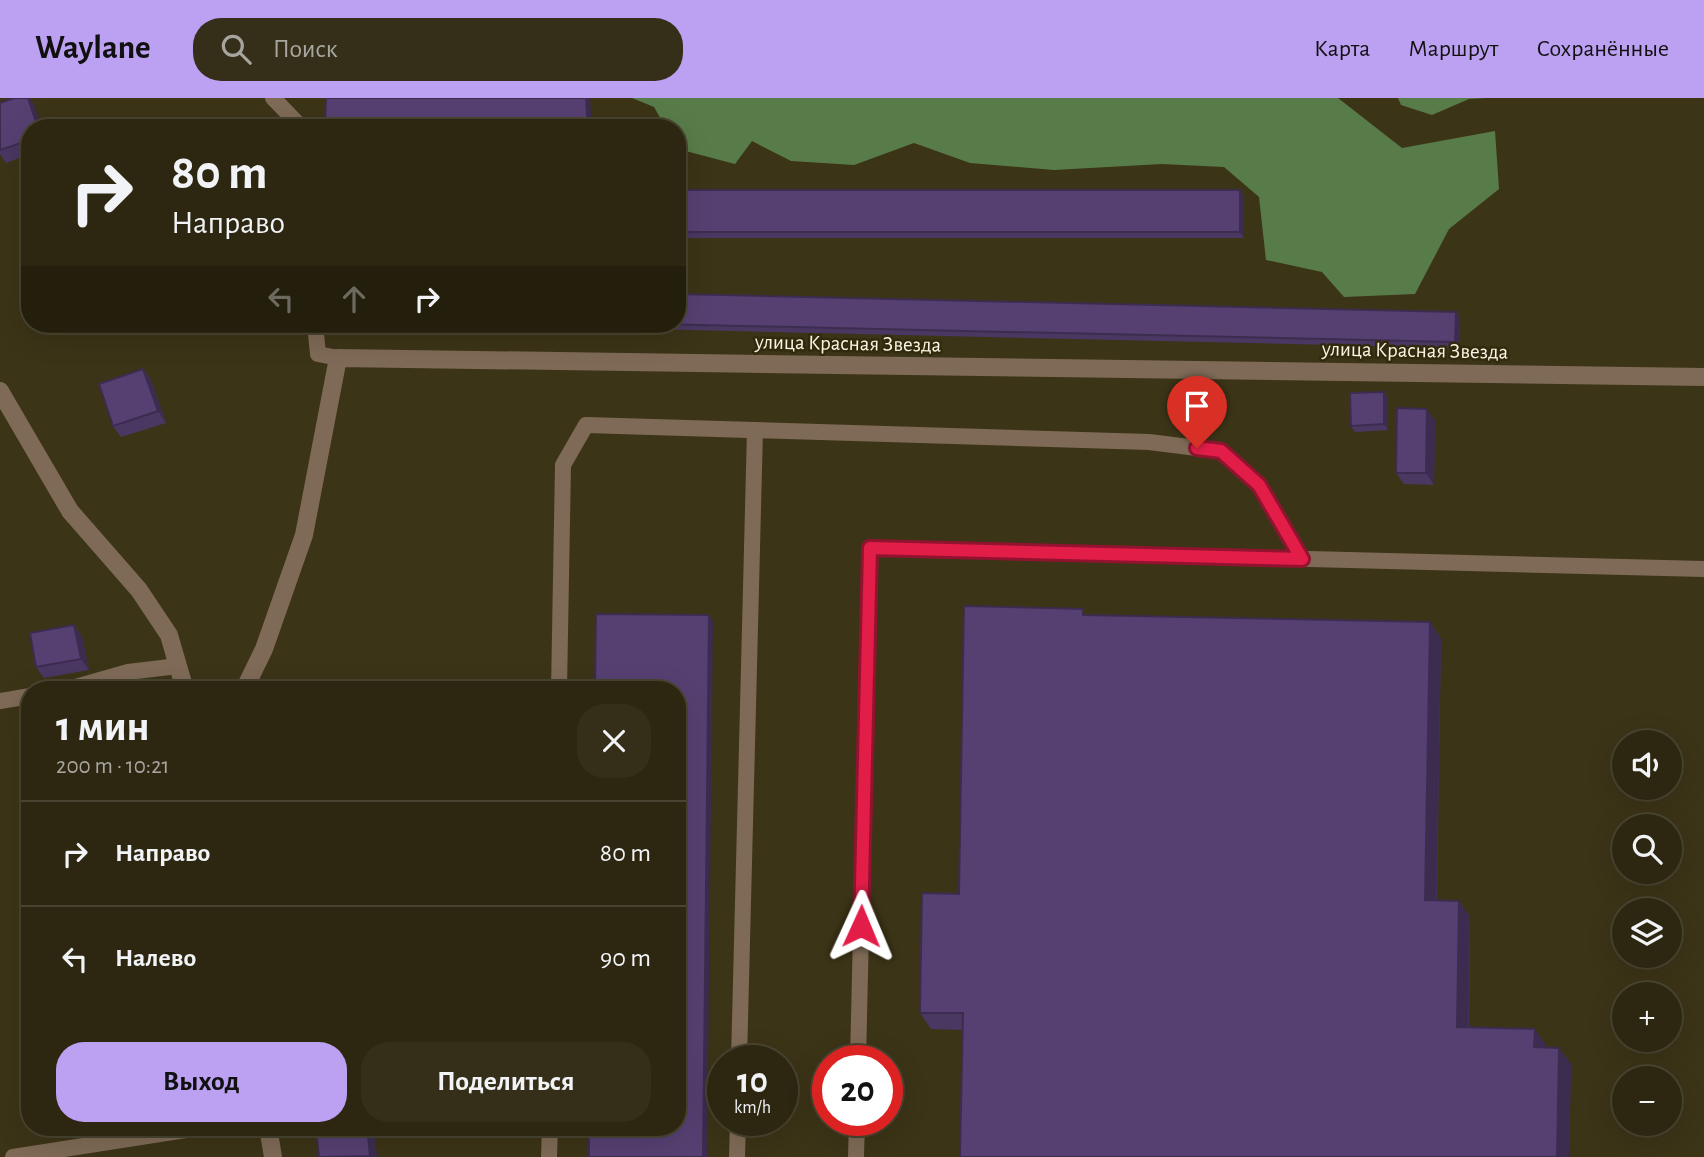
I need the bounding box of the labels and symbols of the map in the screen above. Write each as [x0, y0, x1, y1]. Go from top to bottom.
street label: улица Красная Звезда [754, 331, 942, 356]
street label: улица Красная Звезда [1321, 338, 1509, 363]
pin [1167, 376, 1227, 448]
position arrow [824, 889, 898, 963]
speed limit sign: 20 [812, 1045, 903, 1136]

